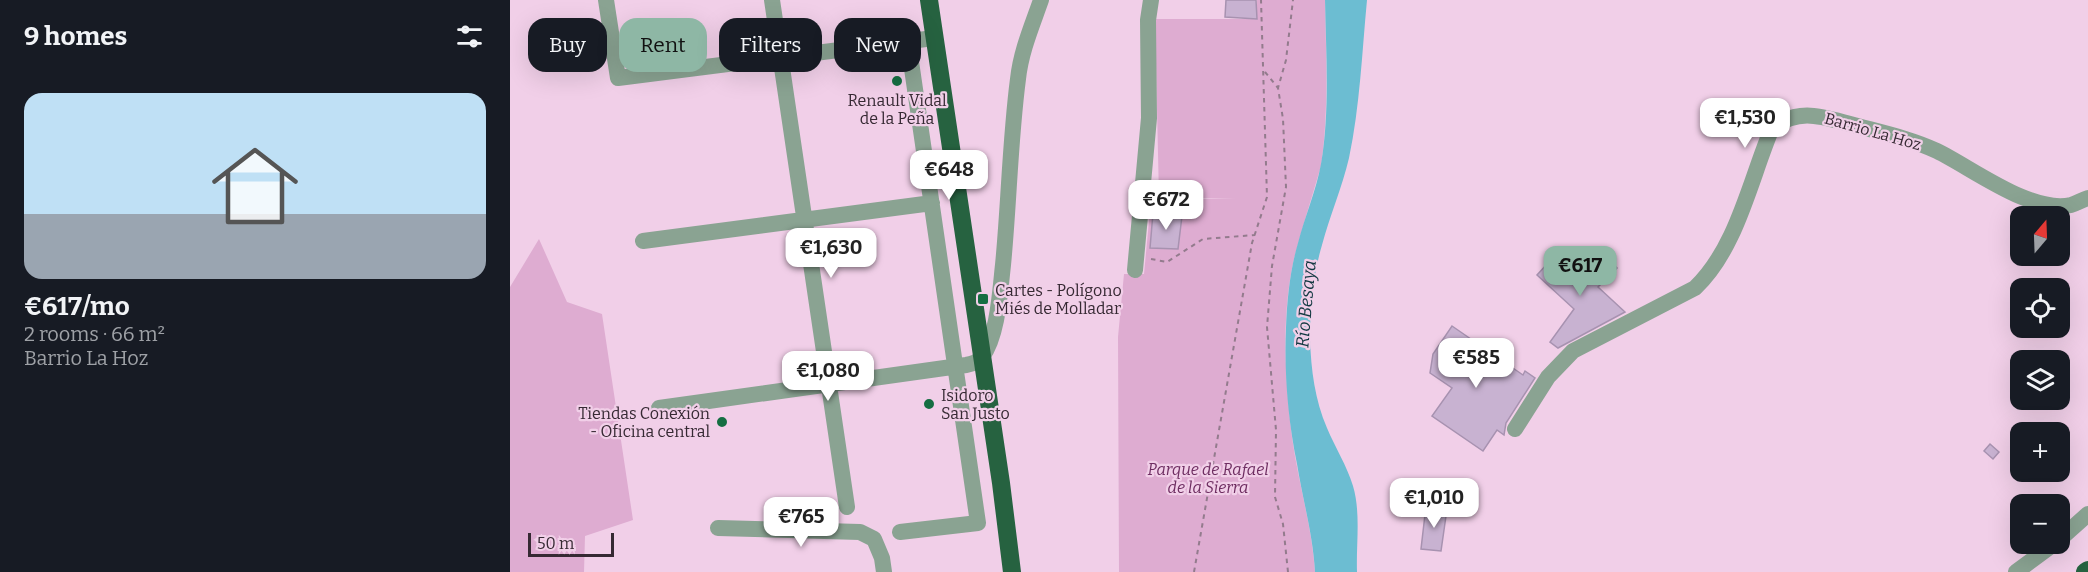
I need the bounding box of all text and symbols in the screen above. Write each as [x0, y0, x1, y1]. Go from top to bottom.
chip: Buy [528, 18, 607, 72]
chip: Rent [619, 18, 707, 72]
chip: Filters [719, 18, 822, 72]
chip: New [834, 18, 921, 72]
icon: filters [453, 20, 486, 53]
text: 9 homes [24, 21, 127, 52]
marker: Renault Vidal de la Peña [890, 74, 904, 88]
place label: Renault Vidal de la Peña [847, 91, 947, 128]
pin: €1,530 [1696, 98, 1794, 149]
text: €1,530 [1714, 105, 1776, 129]
street label: Barrio La Hoz [1822, 109, 1924, 154]
icon: home [201, 132, 309, 240]
pin: €648 [913, 150, 985, 201]
text: €648 [924, 157, 974, 181]
pin: €672 [1130, 180, 1202, 231]
text: €672 [1142, 187, 1190, 211]
north arrow [2010, 206, 2070, 266]
map controls [2010, 206, 2070, 554]
pin: €1,630 [782, 228, 880, 279]
text: €1,630 [800, 235, 862, 259]
pin: €617 [1544, 246, 1616, 297]
text: €617 [1558, 253, 1602, 277]
water label: Río Besaya [1291, 259, 1321, 349]
button: locate [2010, 278, 2070, 338]
place label: Cartes - Polígono Miés de Molladar [995, 281, 1122, 318]
text: €617/mo [24, 291, 130, 322]
marker: Cartes - Polígono Miés de Molladar [976, 292, 990, 306]
text: 2 rooms · 66 m² [24, 322, 165, 346]
pin: €585 [1440, 338, 1512, 389]
text: €585 [1452, 345, 1500, 369]
text: Barrio La Hoz [24, 346, 148, 370]
button: layers [2010, 350, 2070, 410]
pin: €1,080 [779, 351, 877, 402]
text: €1,080 [796, 358, 860, 382]
place label: Isidoro San Justo [941, 386, 1010, 423]
marker: Isidoro San Justo [922, 397, 936, 411]
place label: Tiendas Conexión - Oficina central [578, 404, 710, 441]
marker: Tiendas Conexión - Oficina central [715, 415, 729, 429]
button: + [2010, 422, 2070, 482]
park label: Parque de Rafael de la Sierra [1147, 460, 1269, 497]
pin: €1,010 [1385, 478, 1483, 529]
text: €1,010 [1404, 485, 1464, 509]
button: − [2010, 494, 2070, 554]
pin: €765 [765, 497, 837, 548]
text: €765 [778, 504, 824, 528]
scale bar [528, 530, 614, 558]
text: 50 m [537, 534, 574, 553]

